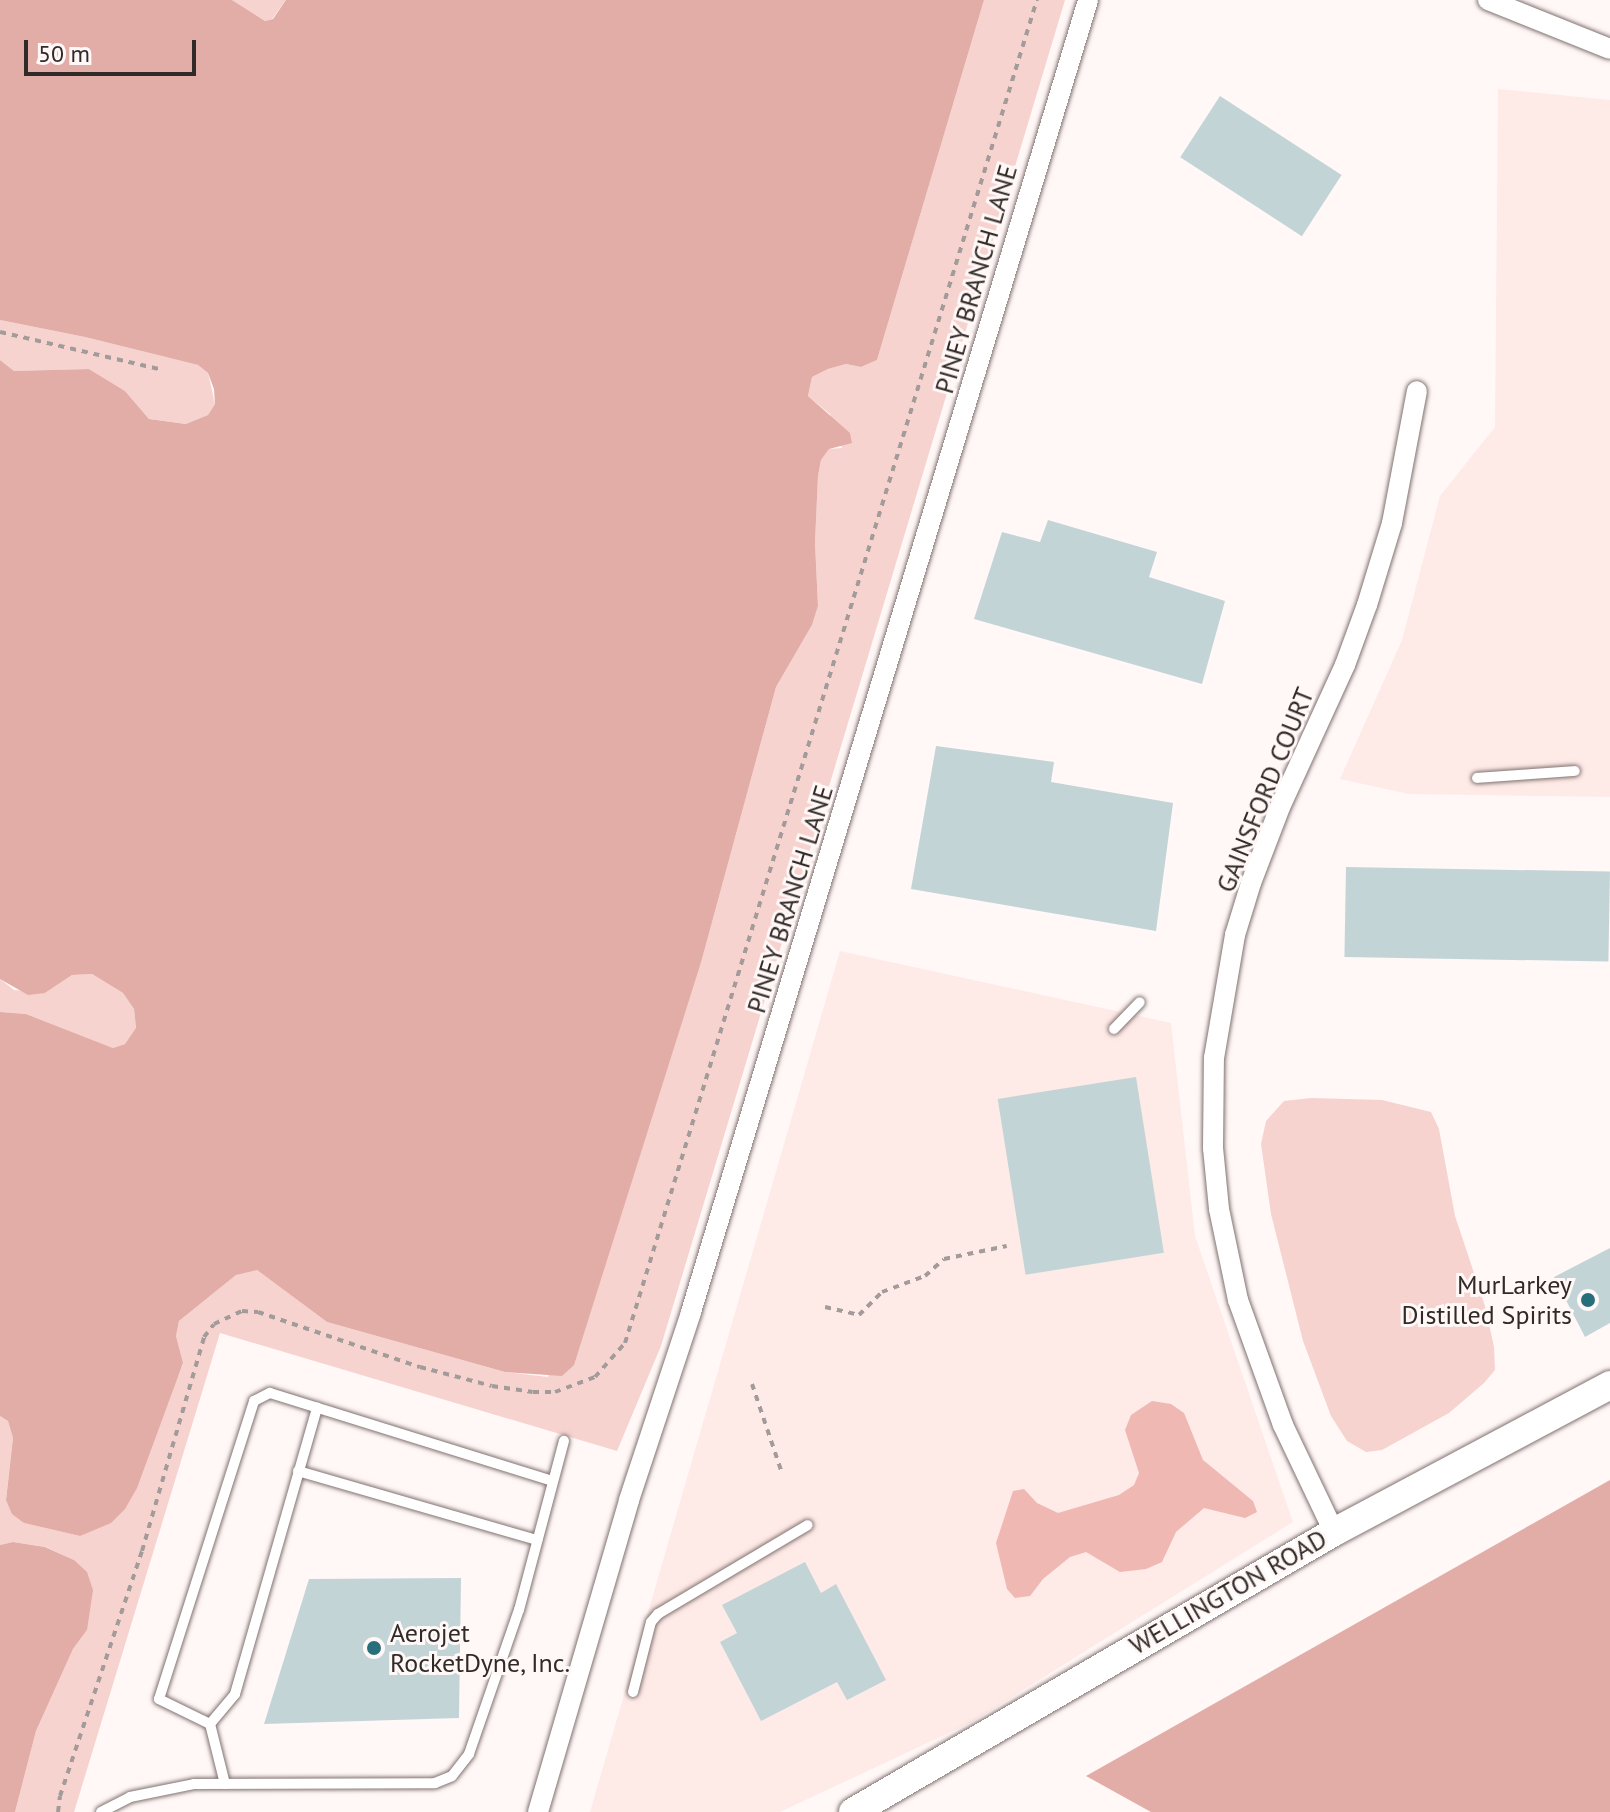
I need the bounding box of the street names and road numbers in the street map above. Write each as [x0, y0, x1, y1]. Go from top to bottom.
street label: PINEY BRANCH LANE [928, 161, 1024, 397]
street label: GAINSFORD COURT [1210, 683, 1320, 897]
street label: PINEY BRANCH LANE [740, 781, 840, 1017]
street label: WELLINGTON ROAD [1124, 1523, 1332, 1661]

